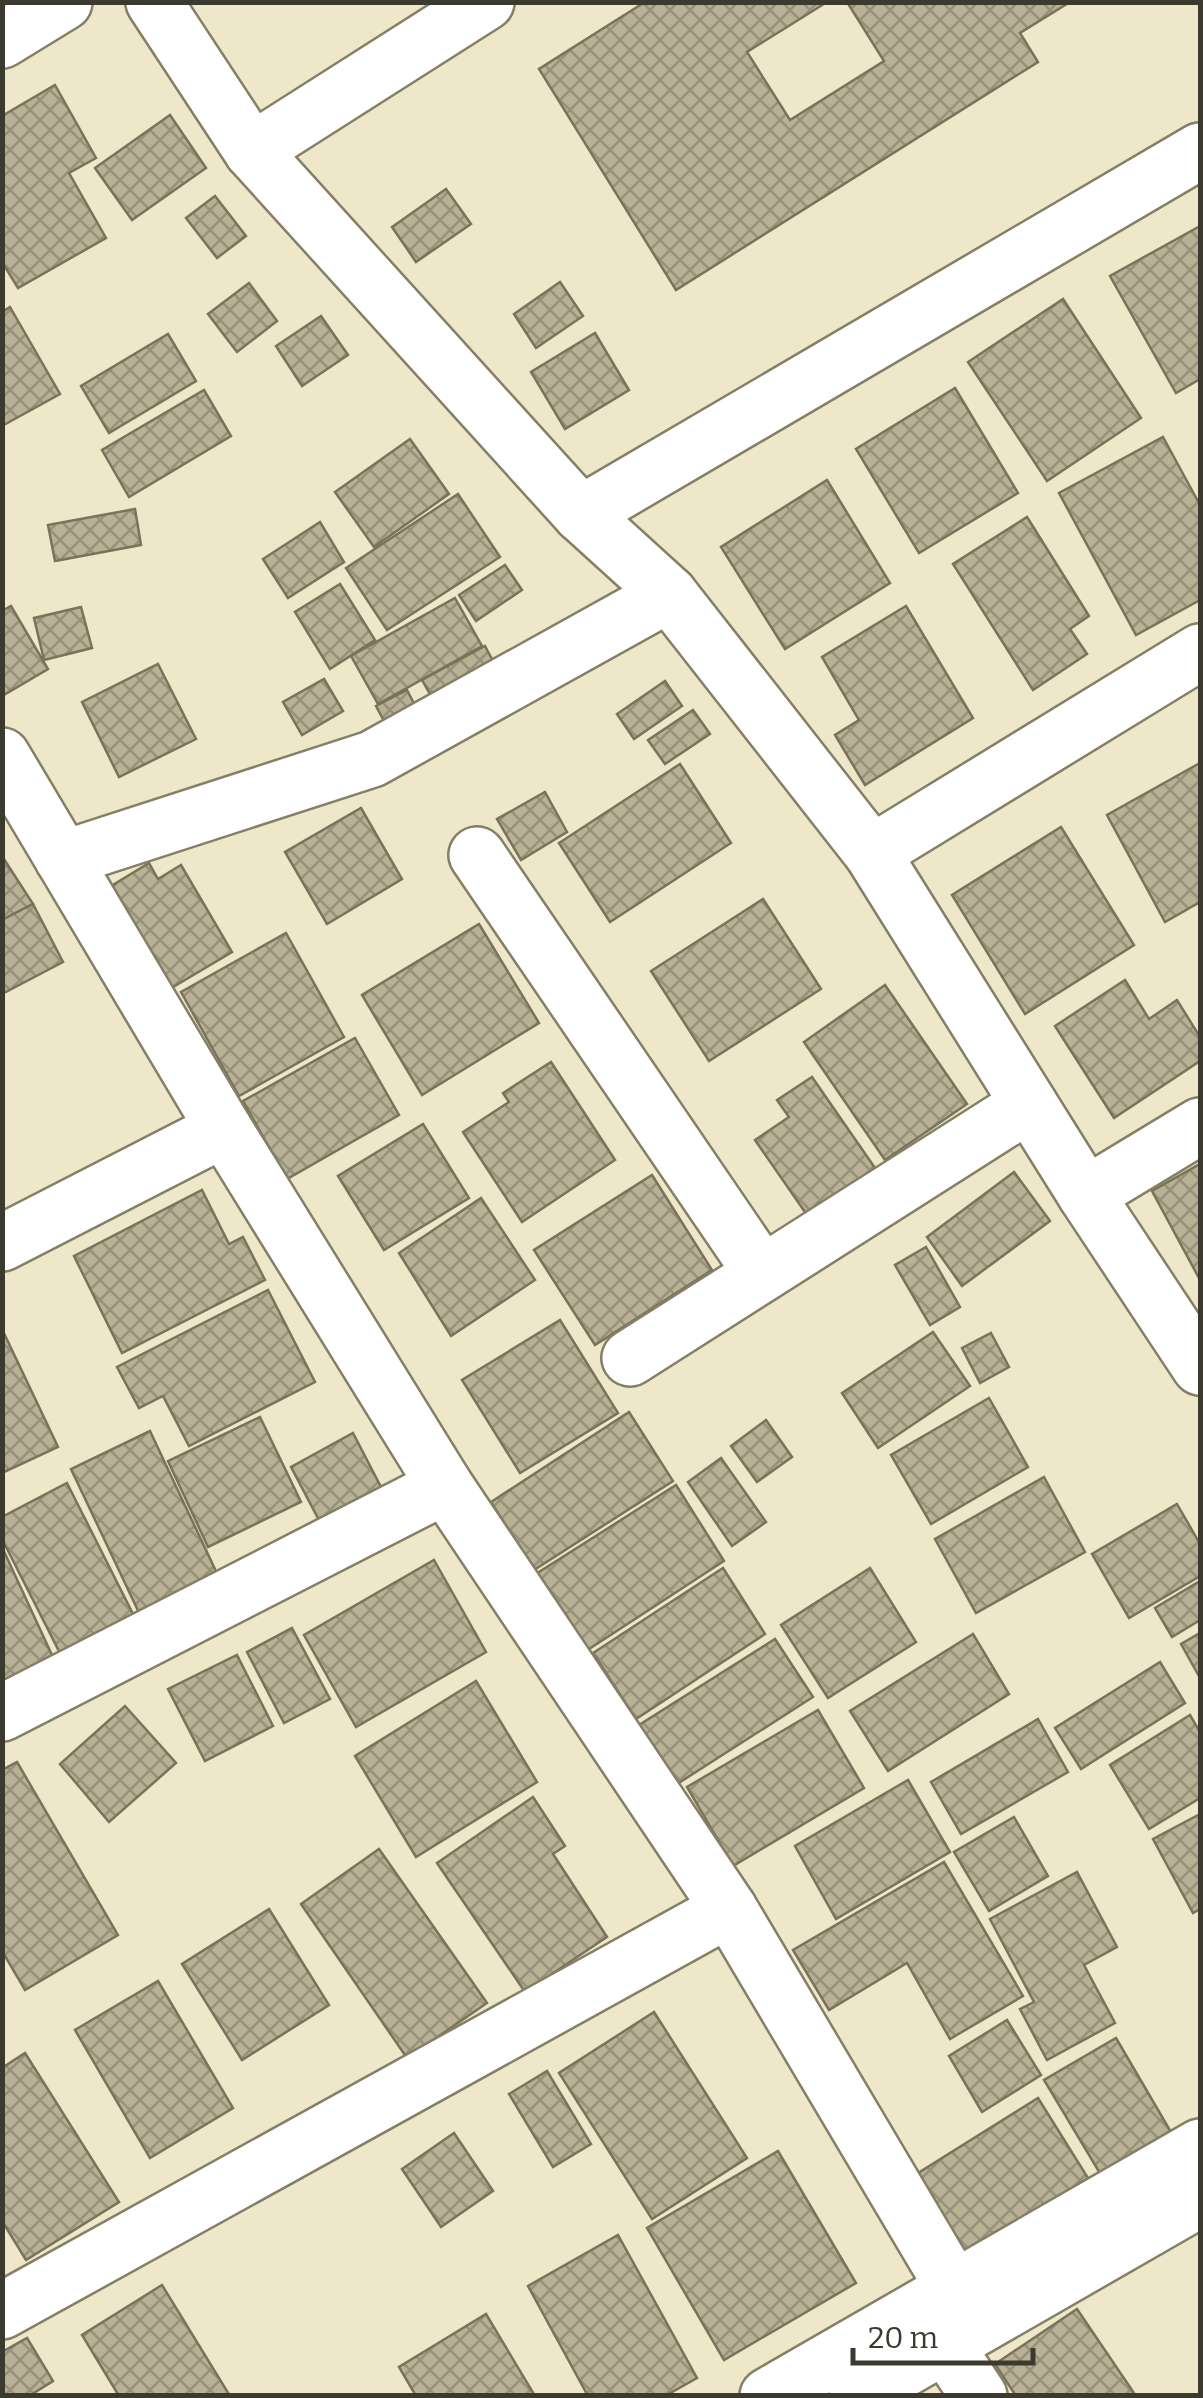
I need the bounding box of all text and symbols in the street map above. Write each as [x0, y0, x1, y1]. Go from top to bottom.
scale bar [853, 2303, 1033, 2365]
text: 20 m [868, 2320, 939, 2356]

